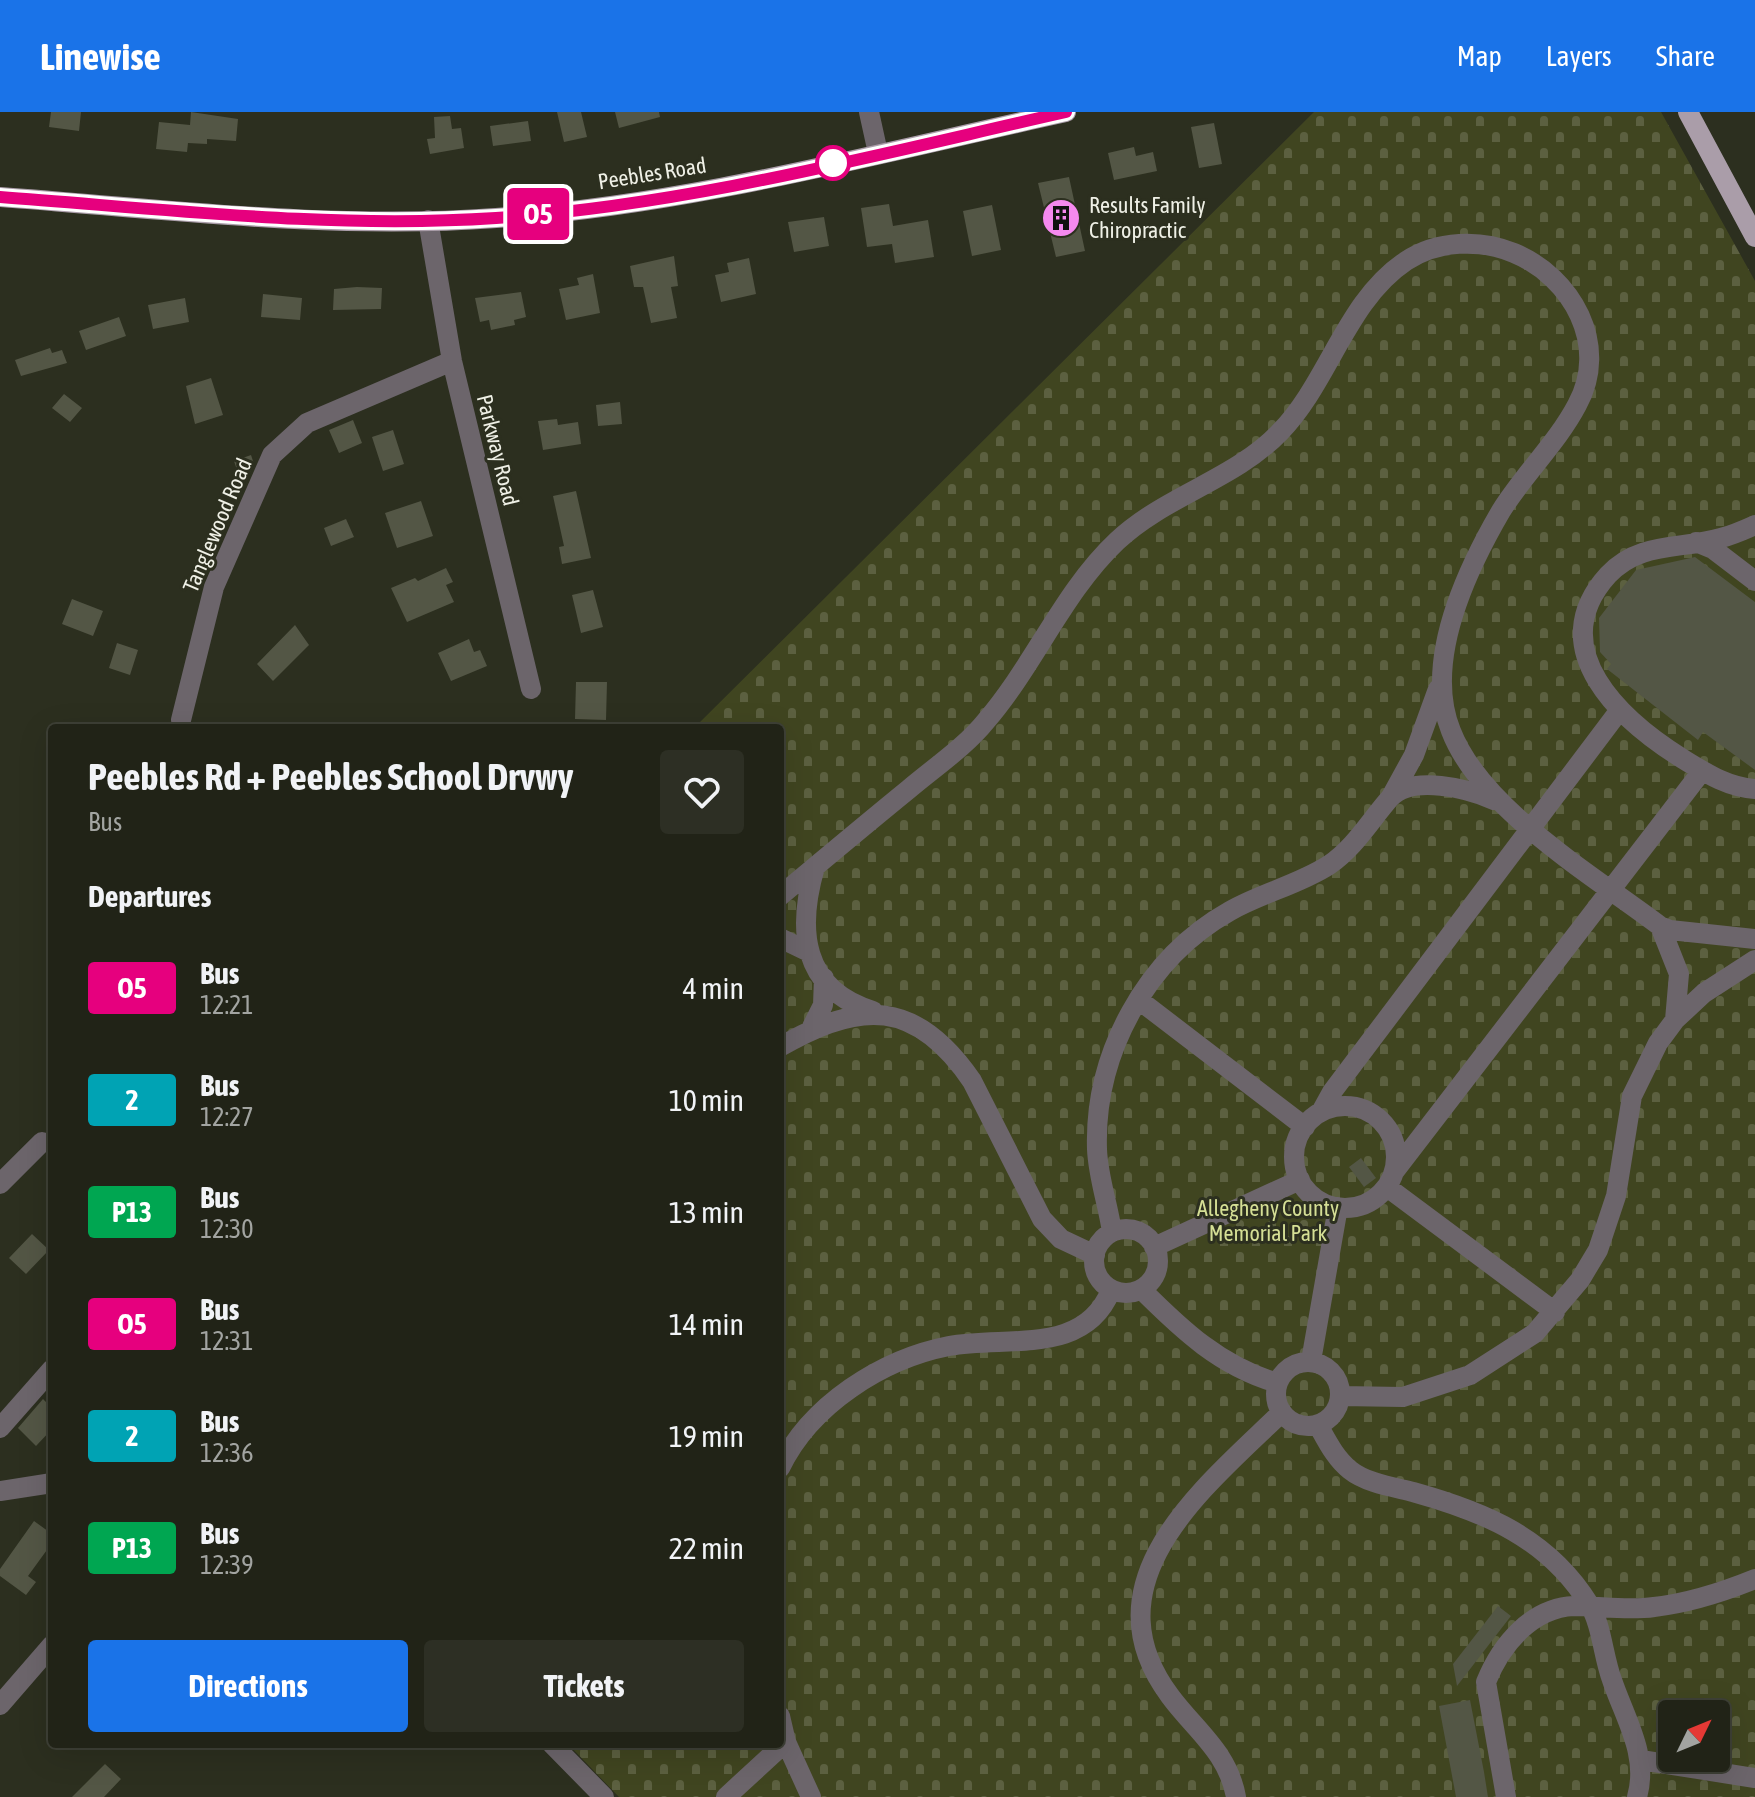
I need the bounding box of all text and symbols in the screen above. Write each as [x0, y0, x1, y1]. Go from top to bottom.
text: Linewise [40, 35, 161, 78]
text: Map [1457, 40, 1502, 72]
text: Layers [1546, 40, 1612, 72]
text: Share [1656, 40, 1715, 72]
unlabelled marker [816, 146, 850, 180]
street label: Peebles Road [596, 152, 708, 194]
line badge: O5 [502, 188, 574, 240]
place label: Results Family Chiropractic [1089, 192, 1206, 243]
building icon: Results Family Chiropractic [1040, 197, 1082, 239]
text: O5 [523, 198, 553, 230]
street label: Parkway Road [472, 392, 524, 508]
street label: Tanglewood Road [177, 454, 257, 596]
button: heart [660, 750, 744, 834]
text: Peebles Rd + Peebles School Drvwy [88, 755, 573, 798]
text: Bus [88, 807, 122, 837]
text: Departures [88, 879, 211, 913]
text: Bus [200, 956, 239, 990]
text: 4 min [683, 971, 744, 1005]
text: O5 [117, 972, 147, 1004]
text: 12:21 [200, 990, 254, 1020]
text: Bus [200, 1068, 239, 1102]
text: 10 min [669, 1083, 744, 1117]
text: 2 [125, 1084, 139, 1116]
text: 12:27 [200, 1102, 254, 1132]
text: Bus [200, 1180, 239, 1214]
text: 13 min [669, 1195, 744, 1229]
park label: Allegheny County Memorial Park [1197, 1195, 1339, 1246]
text: P13 [112, 1196, 152, 1228]
text: 12:30 [200, 1214, 254, 1244]
text: Bus [200, 1292, 239, 1326]
text: 14 min [669, 1307, 744, 1341]
text: O5 [117, 1308, 147, 1340]
text: 12:31 [200, 1326, 254, 1356]
text: Bus [200, 1404, 239, 1438]
text: 19 min [669, 1419, 744, 1453]
text: 2 [125, 1420, 139, 1452]
text: 12:36 [200, 1438, 254, 1468]
text: Bus [200, 1516, 239, 1550]
text: 22 min [669, 1531, 744, 1565]
text: P13 [112, 1532, 152, 1564]
text: 12:39 [200, 1550, 254, 1580]
button: Directions [88, 1640, 408, 1732]
button: Tickets [424, 1640, 744, 1732]
north arrow [1658, 1700, 1730, 1772]
map controls [1658, 1700, 1730, 1772]

